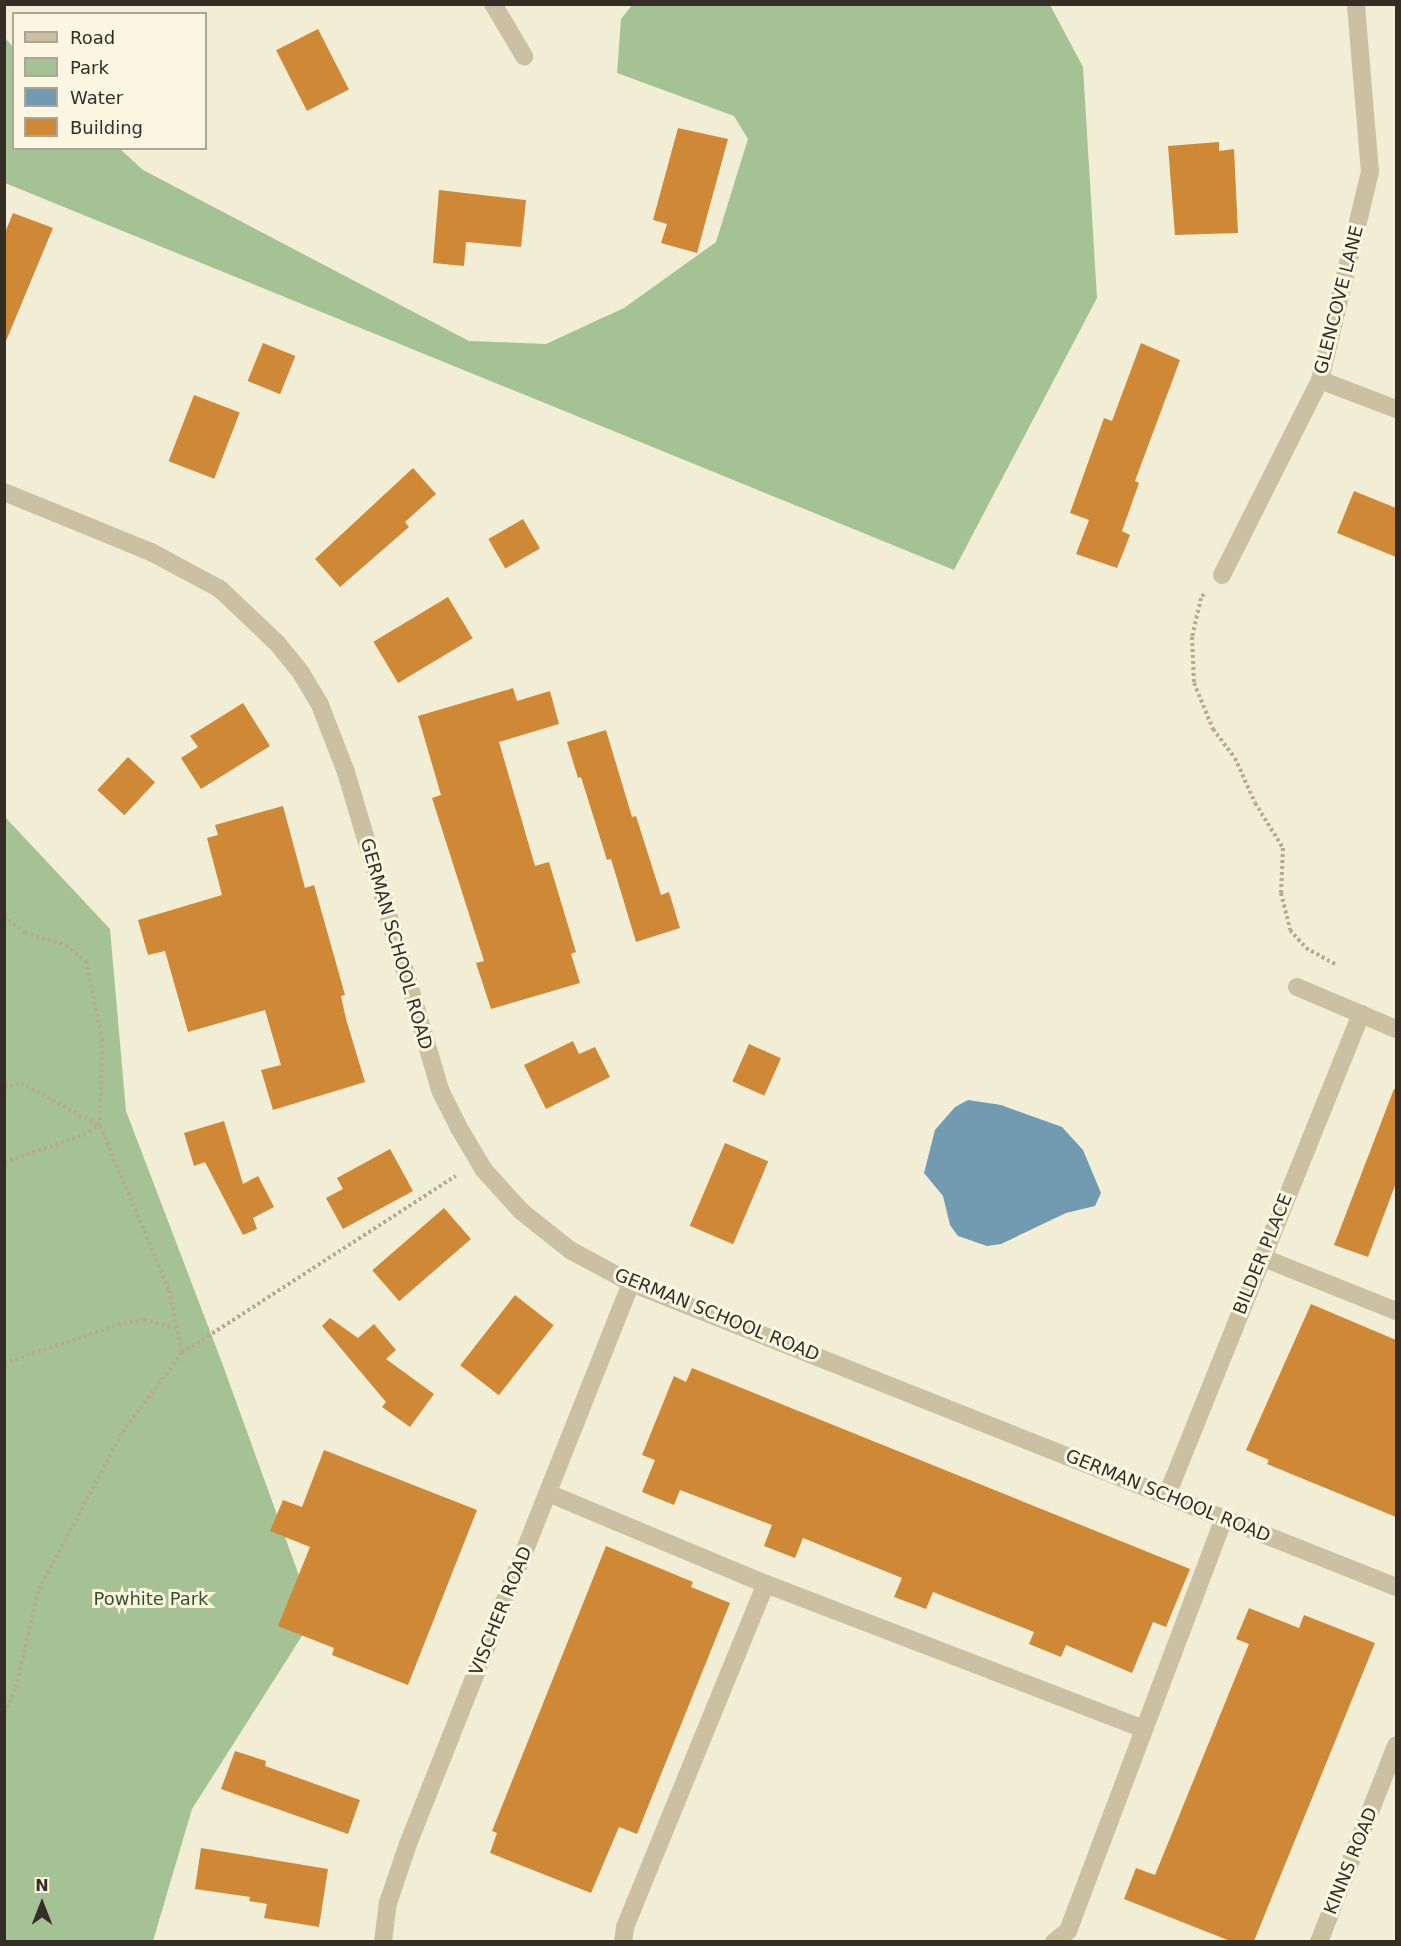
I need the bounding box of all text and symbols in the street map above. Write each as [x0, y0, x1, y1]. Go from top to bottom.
legend [12, 12, 207, 150]
text: Road [70, 27, 115, 48]
text: Park [70, 57, 109, 78]
text: Water [70, 87, 123, 108]
text: Building [70, 117, 143, 138]
street label: GLENCOVE LANE [1310, 224, 1368, 376]
street label: GERMAN SCHOOL ROAD [355, 836, 437, 1052]
street label: BILDER PLACE [1229, 1190, 1297, 1318]
street label: GERMAN SCHOOL ROAD [611, 1264, 823, 1366]
street label: GERMAN SCHOOL ROAD [1062, 1445, 1274, 1547]
street label: VISCHER ROAD [465, 1543, 537, 1679]
park label: Powhite Park [93, 1588, 209, 1610]
street label: KINNS ROAD [1320, 1804, 1382, 1918]
north arrow [12, 1874, 72, 1934]
text: N [35, 1876, 49, 1895]

